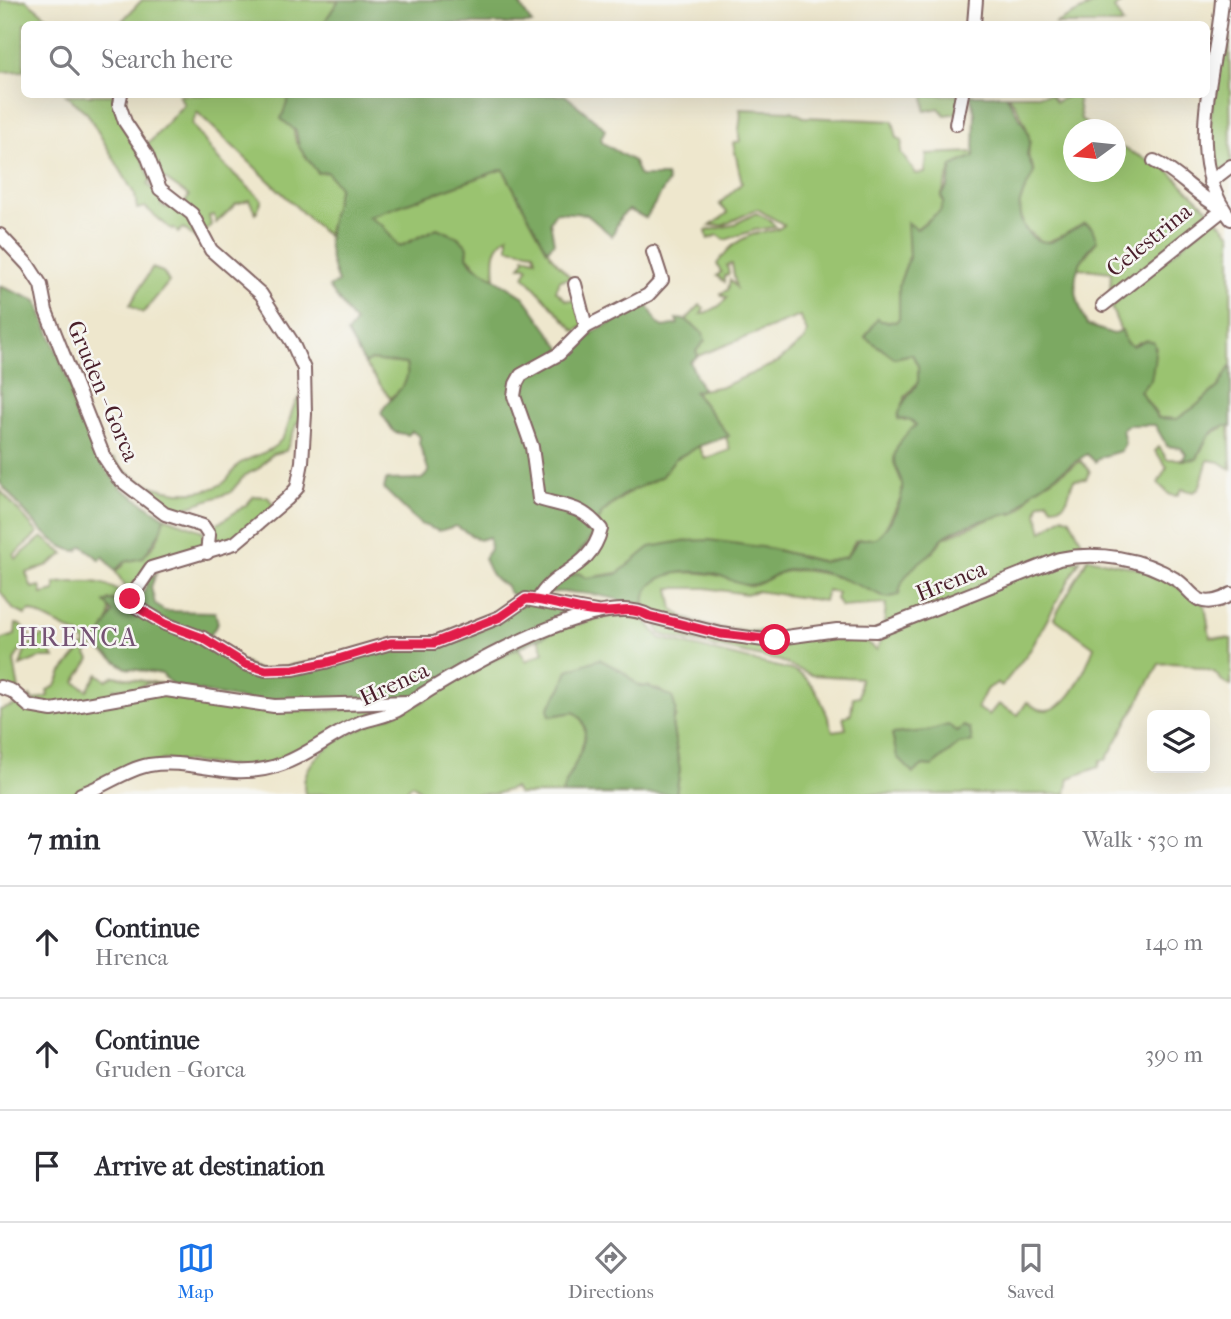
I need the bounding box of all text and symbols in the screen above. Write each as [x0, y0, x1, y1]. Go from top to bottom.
search box [21, 21, 1210, 98]
icon: search [45, 41, 83, 79]
text: Search here [101, 44, 233, 75]
north arrow [1063, 119, 1126, 182]
street label: Celestrina [1101, 197, 1197, 282]
street label: Gruden - Gorca [61, 316, 145, 466]
street label: Hrenca [912, 555, 990, 607]
route end [114, 583, 145, 614]
district label: HRENCA [17, 622, 139, 653]
route start [759, 624, 790, 655]
street label: Hrenca [355, 656, 433, 712]
map controls [1147, 710, 1210, 773]
button: layers [1147, 710, 1210, 773]
text: 7 min [28, 822, 100, 857]
text: Walk · 530 m [1083, 826, 1203, 853]
text: Continue [95, 913, 200, 944]
icon: ahead [28, 923, 66, 961]
text: 140 m [1144, 929, 1203, 956]
text: Hrenca [95, 944, 168, 971]
text: Continue [95, 1025, 200, 1056]
icon: ahead [28, 1035, 66, 1073]
text: 390 m [1145, 1041, 1203, 1068]
text: Gruden - Gorca [95, 1056, 245, 1083]
icon: arrive [28, 1147, 66, 1185]
text: Arrive at destination [95, 1151, 325, 1182]
tab: Map [177, 1239, 215, 1303]
tab: Directions [568, 1239, 654, 1303]
tab: Saved [1007, 1239, 1054, 1303]

